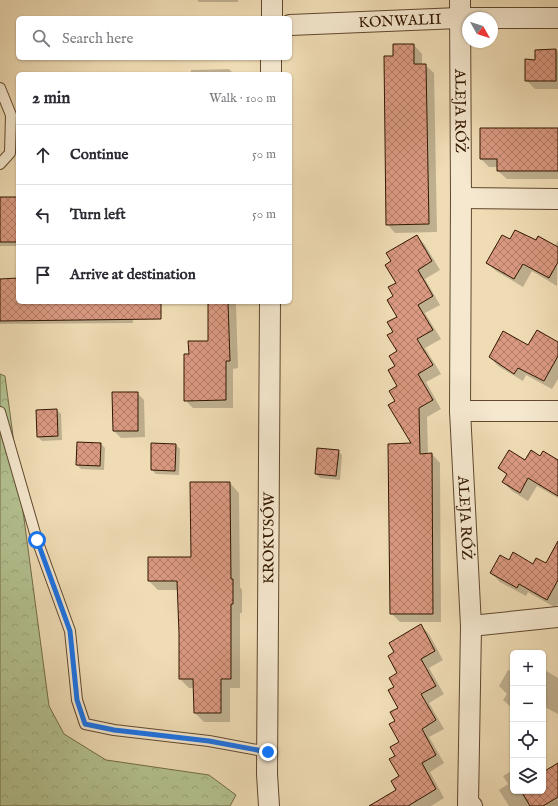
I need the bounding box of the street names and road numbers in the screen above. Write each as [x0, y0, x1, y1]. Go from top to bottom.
street label: KONWALII [358, 10, 442, 32]
street label: ALEJA RÓŻ [450, 68, 470, 154]
street label: ALEJA RÓŻ [453, 474, 477, 561]
street label: KROKUSÓW [259, 491, 279, 584]

